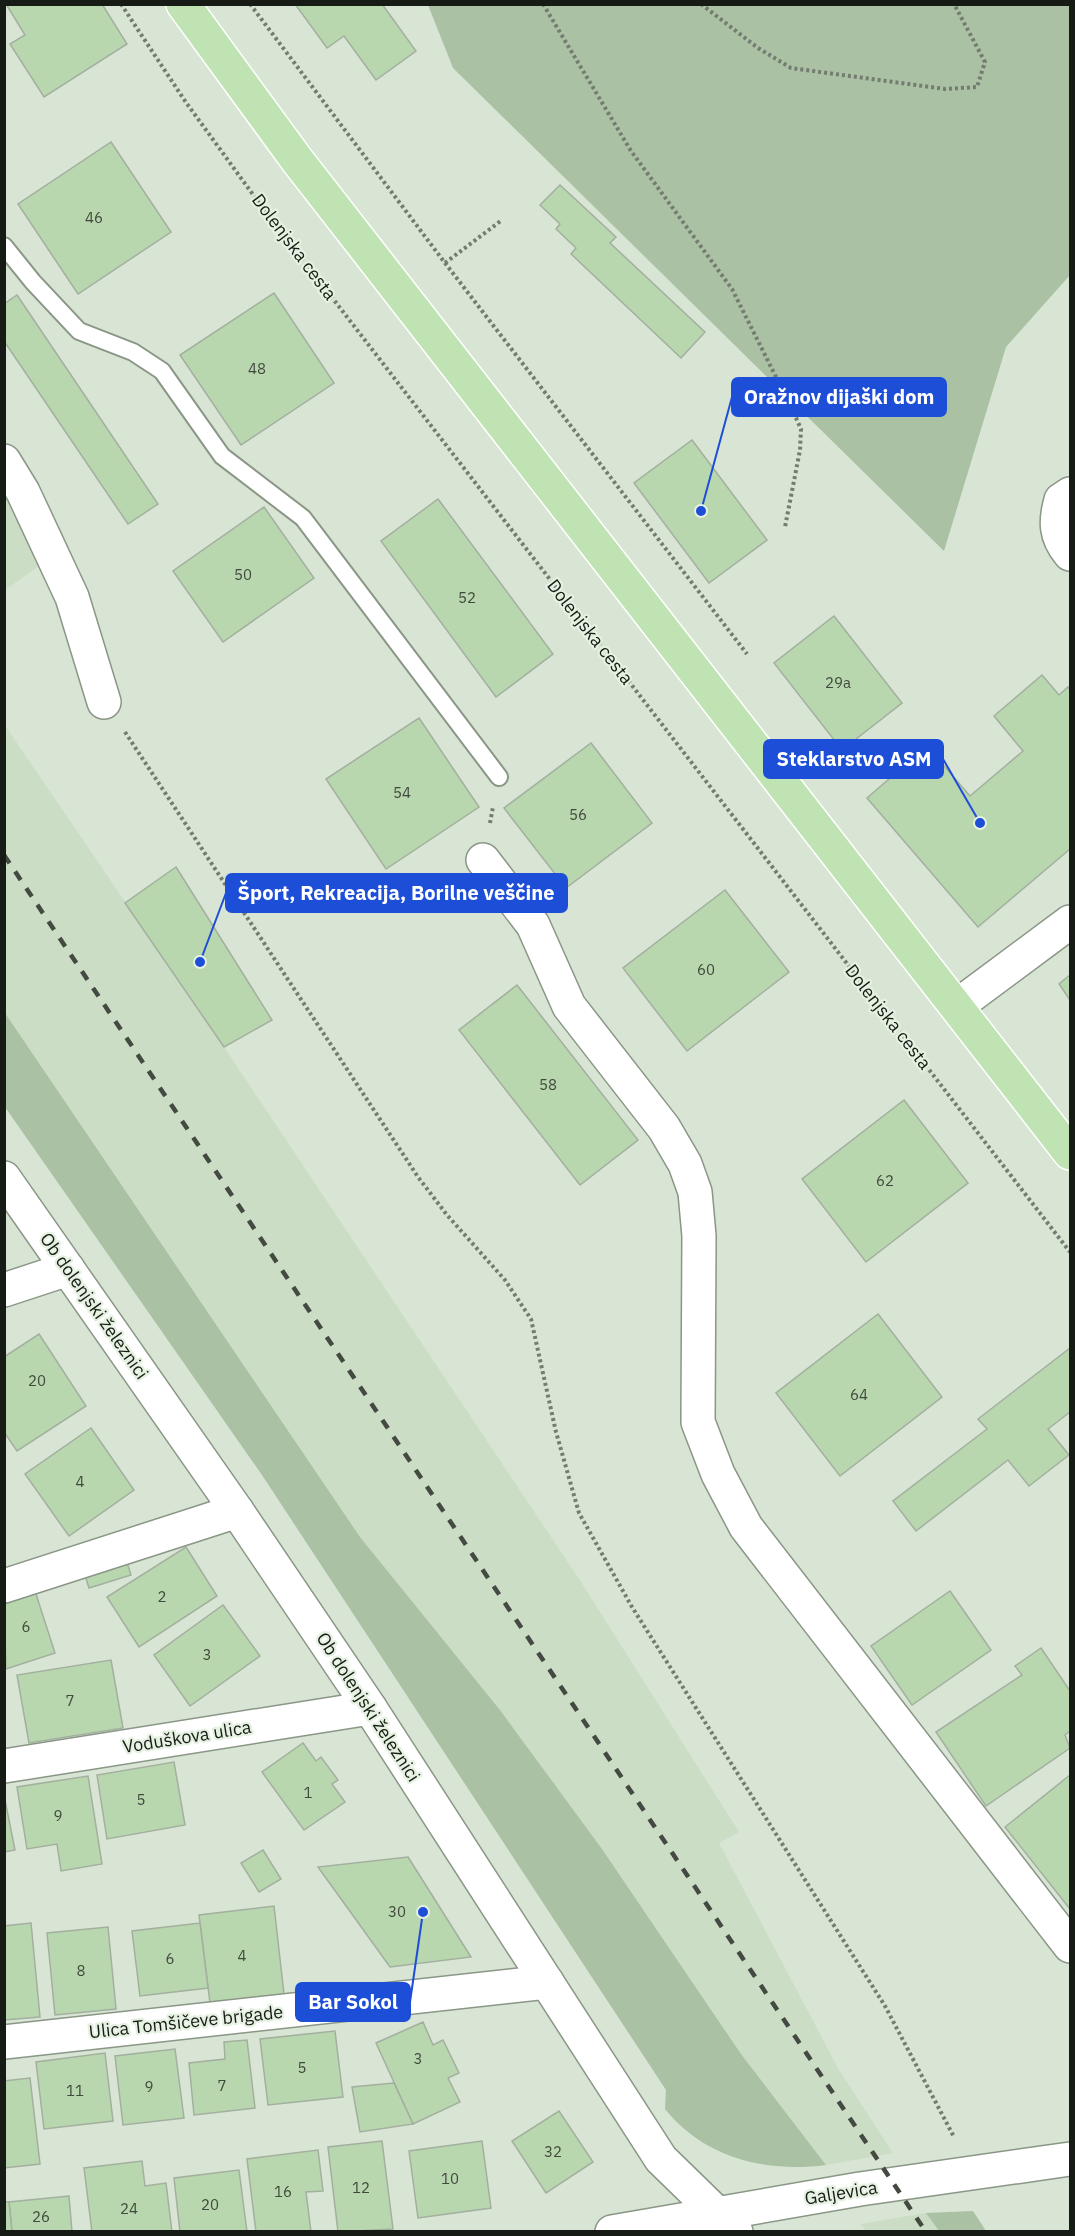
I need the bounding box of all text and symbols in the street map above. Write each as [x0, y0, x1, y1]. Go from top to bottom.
street label: Dolenjska cesta [247, 189, 342, 305]
house number: 46 [85, 208, 103, 227]
house number: 48 [248, 359, 266, 378]
callout: Oražnov dijaški dom [732, 378, 946, 416]
text: Oražnov dijaški dom [744, 383, 934, 410]
house number: 50 [234, 565, 252, 584]
street label: Dolenjska cesta [542, 575, 639, 689]
house number: 52 [458, 588, 476, 607]
house number: 29a [825, 673, 851, 692]
callout: Steklarstvo ASM [764, 740, 943, 778]
text: Steklarstvo ASM [777, 745, 932, 772]
house number: 54 [393, 783, 411, 802]
house number: 56 [569, 805, 587, 824]
callout: Šport, Rekreacija, Borilne veščine [226, 874, 567, 912]
text: Šport, Rekreacija, Borilne veščine [238, 879, 555, 906]
house number: 60 [697, 960, 715, 979]
street label: Dolenjska cesta [840, 960, 937, 1074]
house number: 58 [539, 1075, 557, 1094]
house number: 62 [876, 1171, 894, 1190]
street label: Ob dolenjski železnici [35, 1228, 154, 1384]
house number: 20 [28, 1371, 46, 1390]
house number: 64 [850, 1385, 868, 1404]
house number: 4 [75, 1472, 85, 1491]
house number: 2 [157, 1587, 167, 1606]
house number: 6 [21, 1617, 31, 1636]
street label: Ob dolenjski železnici [311, 1628, 425, 1786]
house number: 3 [202, 1645, 212, 1664]
house number: 7 [65, 1691, 75, 1710]
street label: Voduškova ulica [121, 1715, 253, 1758]
house number: 1 [303, 1783, 313, 1802]
house number: 5 [136, 1790, 146, 1809]
house number: 9 [53, 1806, 63, 1825]
house number: 30 [388, 1902, 406, 1921]
house number: 4 [237, 1946, 247, 1965]
house number: 6 [165, 1949, 175, 1968]
house number: 8 [76, 1961, 86, 1980]
callout: Bar Sokol [296, 1983, 410, 2021]
text: Bar Sokol [308, 1988, 398, 2015]
street label: Ulica Tomšičeve brigade [88, 2000, 284, 2043]
house number: 3 [413, 2049, 423, 2068]
house number: 5 [297, 2058, 307, 2077]
house number: 7 [217, 2076, 227, 2095]
house number: 9 [144, 2077, 154, 2096]
house number: 11 [66, 2081, 84, 2100]
house number: 32 [544, 2142, 562, 2161]
house number: 10 [441, 2169, 459, 2188]
street label: Galjevica [803, 2175, 879, 2210]
house number: 12 [352, 2178, 370, 2197]
house number: 16 [274, 2182, 292, 2201]
house number: 20 [201, 2195, 219, 2214]
house number: 24 [120, 2199, 138, 2218]
house number: 26 [32, 2207, 50, 2226]

